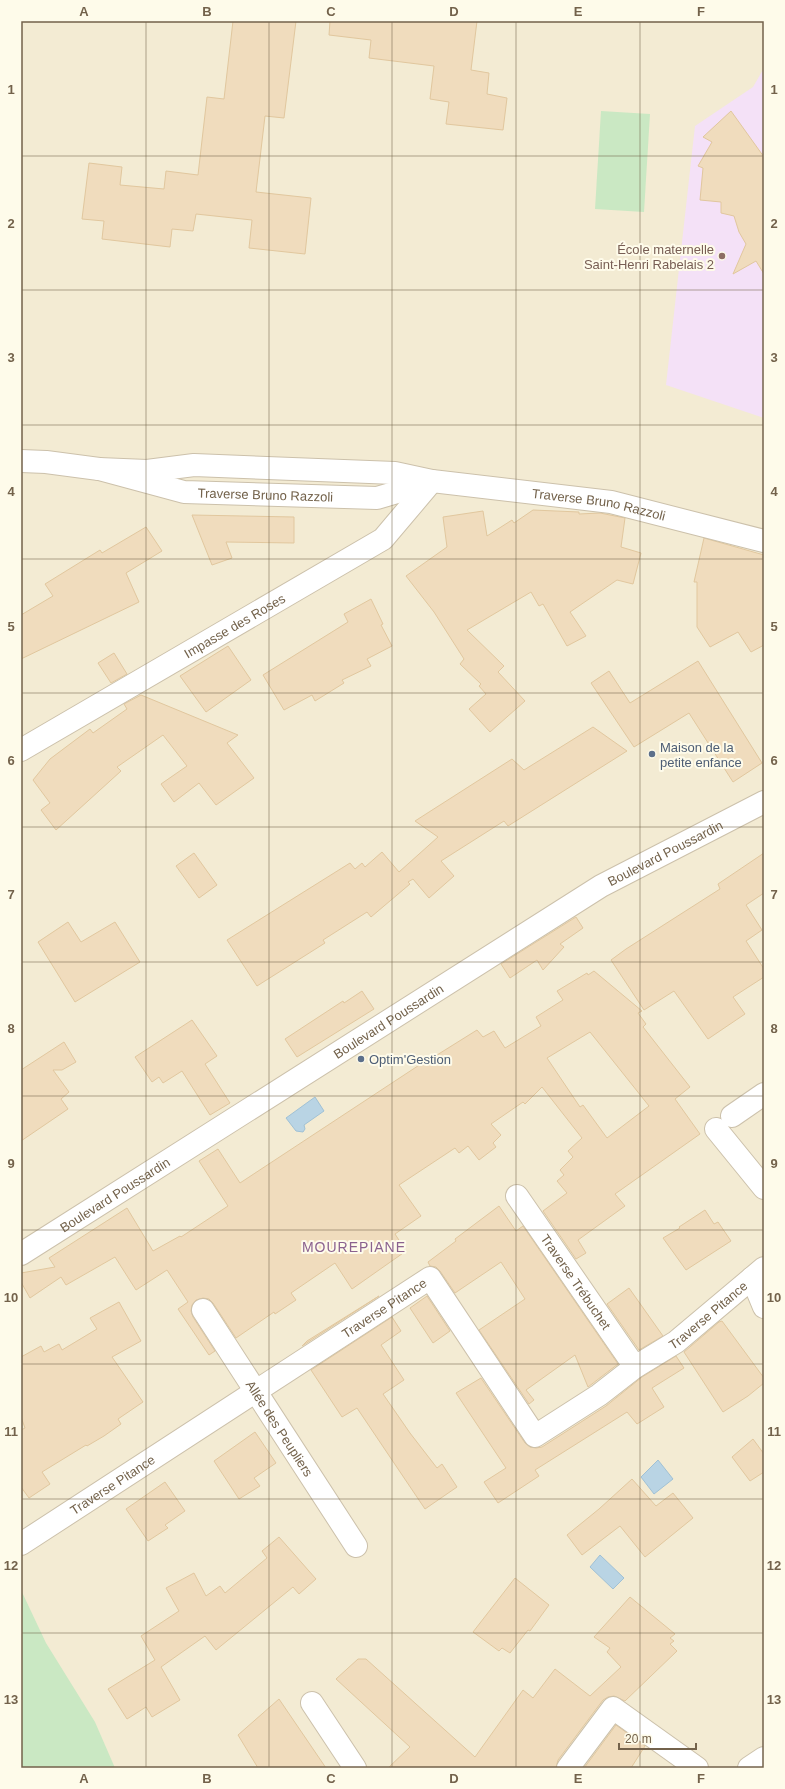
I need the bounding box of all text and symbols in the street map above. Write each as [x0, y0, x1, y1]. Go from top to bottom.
text: A [79, 4, 89, 19]
text: B [202, 4, 212, 19]
text: C [326, 4, 336, 19]
text: D [449, 4, 459, 19]
text: E [574, 4, 583, 19]
text: F [697, 4, 705, 19]
text: 1 [7, 82, 15, 97]
text: 1 [770, 82, 778, 97]
text: 2 [7, 216, 15, 231]
text: 2 [770, 216, 778, 231]
place label: École maternelle Saint-Henri Rabelais 2 [584, 242, 714, 272]
marker: École maternelle Saint-Henri Rabelais 2 [717, 251, 727, 261]
text: 3 [7, 350, 15, 365]
text: 3 [770, 350, 778, 365]
text: 4 [7, 484, 15, 499]
text: 4 [770, 484, 778, 499]
street label: Traverse Bruno Razzoli [197, 485, 333, 505]
street label: Traverse Bruno Razzoli [531, 486, 667, 524]
street label: Impasse des Roses [182, 591, 288, 661]
text: 5 [7, 619, 15, 634]
text: 5 [770, 619, 778, 634]
place label: Maison de la petite enfance [660, 740, 742, 770]
marker: Maison de la petite enfance [647, 749, 657, 759]
text: 6 [7, 753, 15, 768]
text: 6 [770, 753, 778, 768]
street label: Boulevard Poussardin [605, 818, 725, 889]
text: 7 [7, 887, 15, 902]
text: 7 [770, 887, 778, 902]
street label: Boulevard Poussardin [331, 981, 446, 1062]
text: 8 [7, 1021, 15, 1036]
text: 8 [770, 1021, 778, 1036]
place label: Optim'Gestion [369, 1052, 451, 1067]
marker: Optim'Gestion [356, 1054, 366, 1064]
street label: Boulevard Poussardin [57, 1155, 173, 1235]
text: 9 [7, 1156, 15, 1171]
text: 9 [770, 1156, 778, 1171]
street label: Traverse Trébuchet [538, 1231, 614, 1333]
district label: MOUREPIANE [302, 1239, 406, 1255]
street label: Traverse Pitance [339, 1275, 429, 1341]
street label: Traverse Pitance [666, 1278, 751, 1353]
text: 10 [4, 1290, 18, 1305]
text: 10 [767, 1290, 781, 1305]
street label: Allée des Peupliers [243, 1378, 316, 1480]
text: 11 [4, 1424, 18, 1439]
text: 11 [767, 1424, 781, 1439]
street label: Traverse Pitance [68, 1452, 158, 1518]
text: 12 [4, 1558, 18, 1573]
text: 12 [767, 1558, 781, 1573]
text: 13 [4, 1692, 18, 1707]
text: 13 [767, 1692, 781, 1707]
scale bar [619, 1725, 696, 1751]
text: 20 m [625, 1732, 652, 1746]
text: A [79, 1771, 89, 1786]
text: B [202, 1771, 212, 1786]
text: C [326, 1771, 336, 1786]
text: D [449, 1771, 459, 1786]
text: E [574, 1771, 583, 1786]
text: F [697, 1771, 705, 1786]

